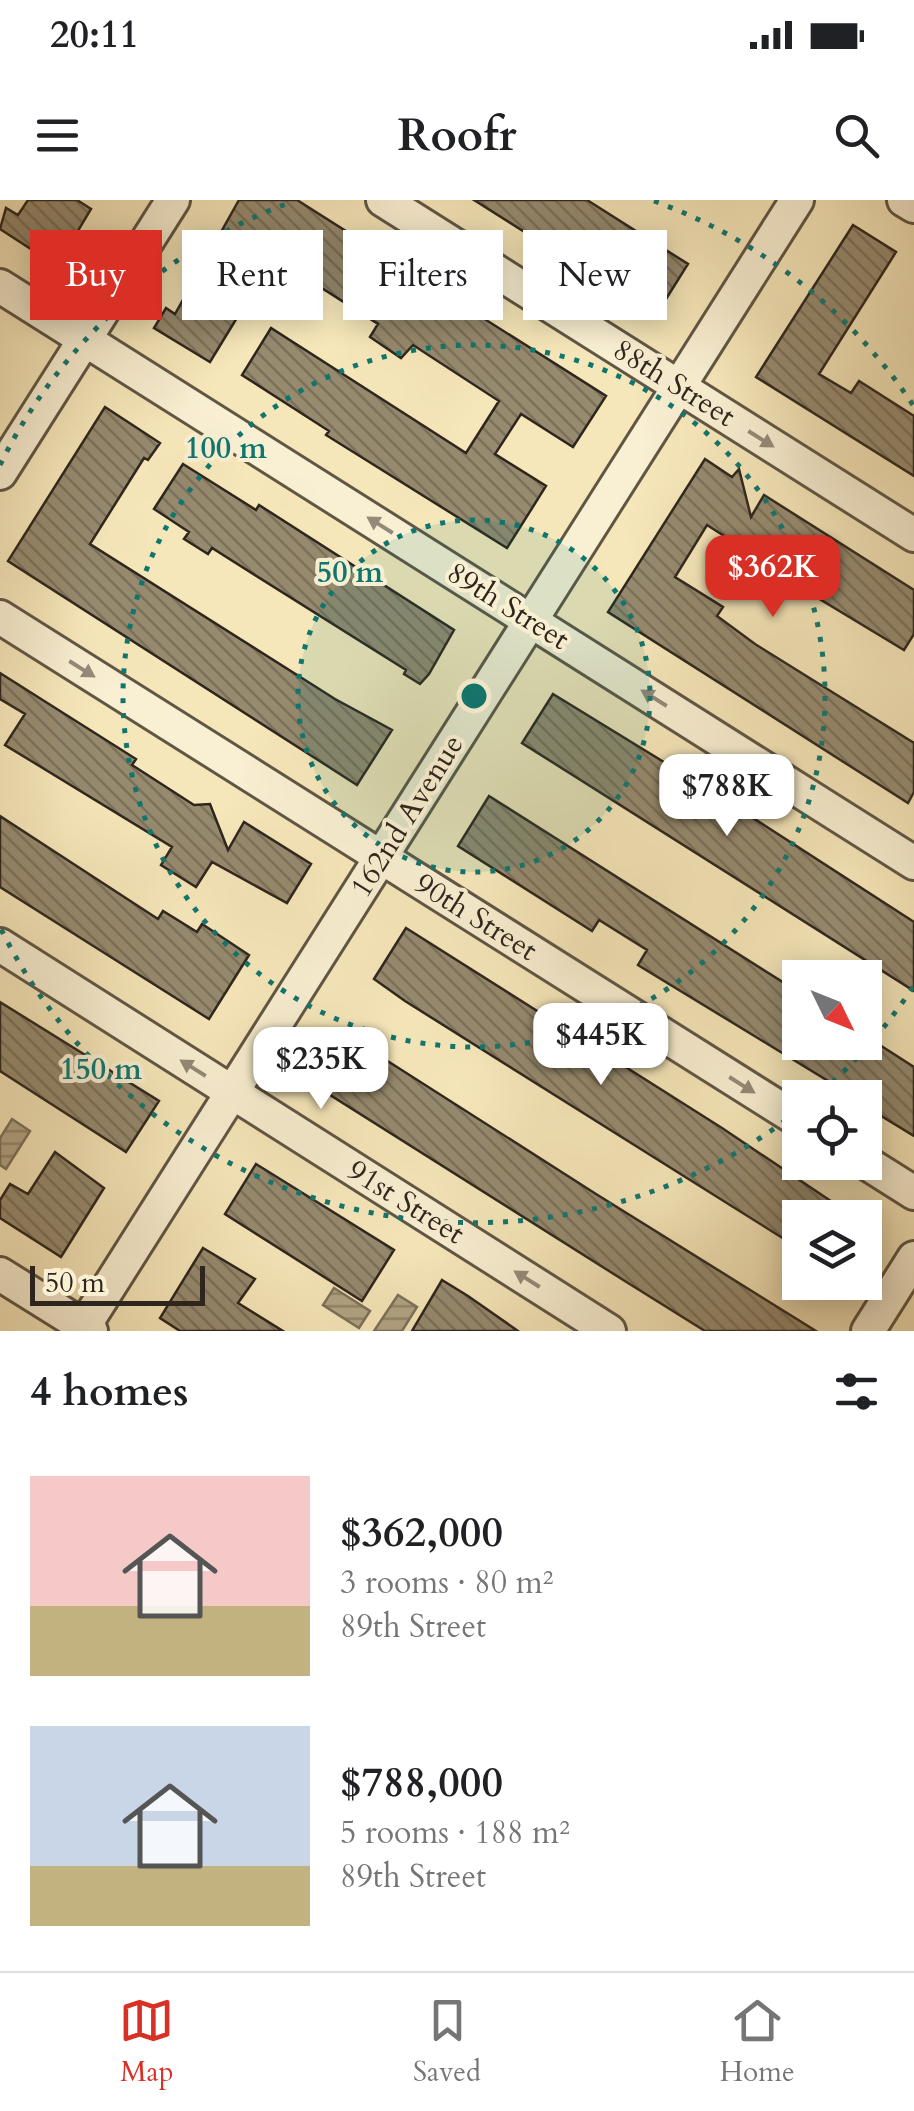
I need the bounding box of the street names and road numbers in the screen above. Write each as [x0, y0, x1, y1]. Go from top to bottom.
street label: 88th Street [605, 329, 743, 437]
street label: 89th Street [439, 552, 577, 660]
street label: 162nd Avenue [341, 727, 473, 905]
street label: 90th Street [407, 863, 545, 971]
street label: 91st Street [340, 1150, 473, 1254]

